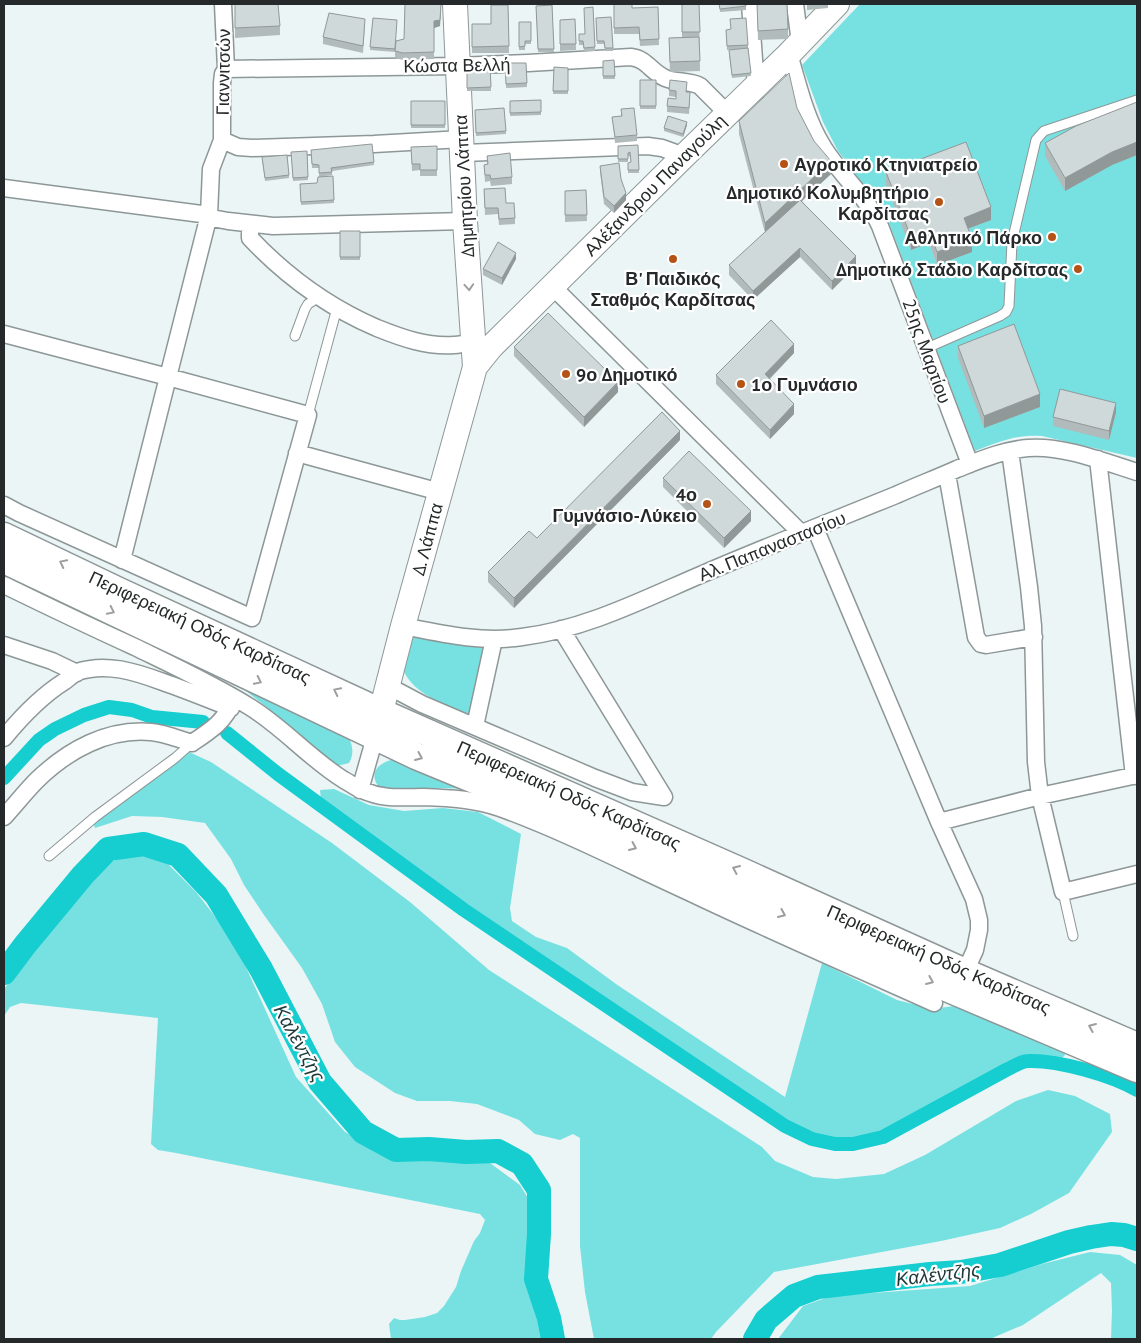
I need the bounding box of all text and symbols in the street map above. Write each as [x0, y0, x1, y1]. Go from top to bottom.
street label: Γιαννιτσών [211, 29, 235, 115]
street label: Κώστα Βελλή [403, 53, 511, 77]
street label: Αλέξανδρου Παναγούλη [579, 109, 731, 261]
street label: Δημητρίου Λάππα [449, 114, 479, 258]
place label: Αγροτικό Κτηνιατρείο [794, 153, 978, 176]
marker: Αγροτικό Κτηνιατρείο [778, 158, 790, 170]
place label: Δημοτικό Κολυμβητήριο Καρδίτσας [727, 181, 929, 225]
marker: Δημοτικό Κολυμβητήριο Καρδίτσας [933, 196, 945, 208]
place label: Αθλητικό Πάρκο [905, 226, 1042, 249]
marker: Αθλητικό Πάρκο [1046, 231, 1058, 243]
marker: Β' Παιδικός Σταθμός Καρδίτσας [667, 253, 679, 265]
place label: Δημοτικό Στάδιο Καρδίτσας [836, 258, 1068, 281]
marker: Δημοτικό Στάδιο Καρδίτσας [1072, 263, 1084, 275]
place label: Β' Παιδικός Σταθμός Καρδίτσας [591, 267, 755, 311]
one-way arrow [464, 283, 475, 291]
street label: 25ης Μαρτίου [897, 296, 957, 406]
place label: 9ο Δημοτικό [576, 363, 678, 386]
marker: 9ο Δημοτικό [560, 368, 572, 380]
place label: 1ο Γυμνάσιο [751, 373, 858, 396]
marker: 1ο Γυμνάσιο [735, 378, 747, 390]
place label: 4ο Γυμνάσιο-Λύκειο [553, 483, 697, 527]
marker: 4ο Γυμνάσιο-Λύκειο [701, 498, 713, 510]
street label: Δ. Λάππα [406, 500, 448, 578]
street label: Αλ. Παπαναστασίου [695, 506, 849, 586]
one-way arrow [59, 559, 68, 570]
street label: Περιφερειακή Οδός Καρδίτσας [85, 565, 315, 689]
one-way arrow [106, 604, 115, 615]
one-way arrow [253, 674, 262, 685]
one-way arrow [333, 686, 342, 697]
street label: Περιφερειακή Οδός Καρδίτσας [454, 735, 685, 855]
one-way arrow [414, 750, 423, 761]
one-way arrow [628, 841, 637, 852]
one-way arrow [732, 864, 741, 875]
street label: Περιφερειακή Οδός Καρδίτσας [824, 899, 1055, 1019]
one-way arrow [777, 907, 786, 918]
one-way arrow [925, 974, 934, 985]
water label: Καλέντζης [269, 1000, 331, 1087]
one-way arrow [1088, 1022, 1097, 1033]
water label: Καλέντζης [894, 1257, 982, 1291]

